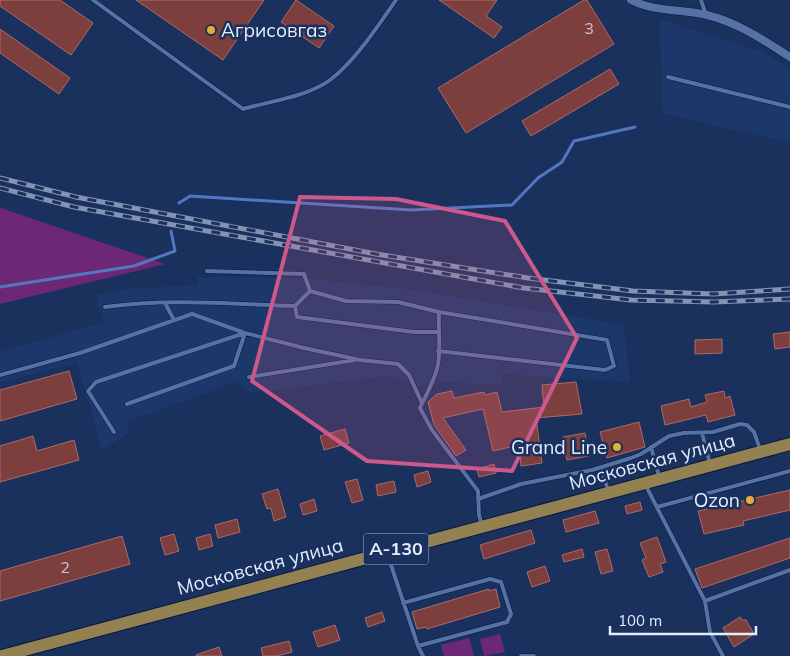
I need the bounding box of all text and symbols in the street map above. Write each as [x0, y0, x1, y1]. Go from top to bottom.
place label: Агрисовгаз [221, 18, 327, 42]
house number: 3 [584, 18, 594, 38]
marker: Агрисовгаз [205, 24, 217, 36]
street label: Московская улица [566, 427, 738, 495]
place label: Grand Line [511, 435, 607, 459]
marker: Grand Line [611, 441, 623, 453]
place label: Ozon [694, 488, 740, 512]
marker: Ozon [744, 494, 756, 506]
street label: Московская улица [174, 532, 346, 600]
road number: А-130 [364, 534, 428, 564]
house number: 2 [60, 557, 70, 577]
scale bar [610, 604, 756, 636]
text: 100 m [618, 611, 662, 630]

